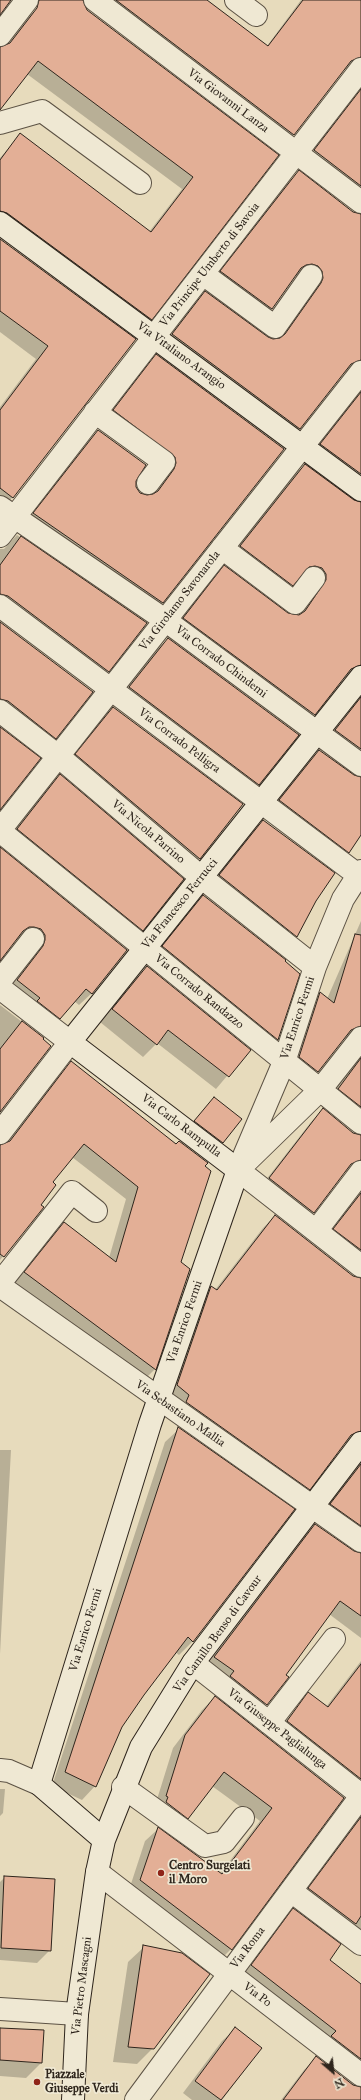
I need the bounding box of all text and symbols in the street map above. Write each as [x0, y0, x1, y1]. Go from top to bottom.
street label: Via Giovanni Lanza [185, 66, 271, 136]
street label: Via Principe Umberto di Savoia [157, 200, 263, 330]
street label: Via Vitaliano Arangio [134, 319, 228, 393]
street label: Via Girolamo Savonarola [136, 548, 224, 654]
street label: Via Corrado Chindemi [172, 623, 270, 701]
street label: Via Corrado Pelligra [135, 705, 223, 777]
street label: Via Nicola Parrino [108, 797, 188, 867]
street label: Via Francesco Ferrucci [139, 856, 221, 952]
street label: Via Corrado Randazzo [151, 952, 247, 1032]
street label: Via Enrico Fermi [278, 975, 318, 1061]
street label: Via Carlo Rampulla [138, 1091, 224, 1161]
street label: Via Enrico Fermi [164, 1279, 206, 1365]
street label: Via Sebastiano Mallia [132, 1378, 228, 1450]
street label: Via Camillo Benso di Cavour [171, 1573, 265, 1695]
street label: Via Enrico Fermi [66, 1587, 106, 1673]
street label: Via Giuseppe Paglialunga [224, 1686, 330, 1772]
place label: Centro Surgelati il Moro [169, 1859, 250, 1887]
marker: Centro Surgelati il Moro [156, 1868, 166, 1878]
street label: Via Roma [228, 1924, 268, 1972]
street label: Via Pietro Mascagni [69, 1936, 95, 2036]
street label: Via Po [240, 1980, 274, 2010]
north arrow [313, 2052, 353, 2092]
place label: Piazzale Giuseppe Verdi [45, 2068, 119, 2096]
text: N [332, 2075, 346, 2091]
marker: Piazzale Giuseppe Verdi [32, 2077, 42, 2087]

